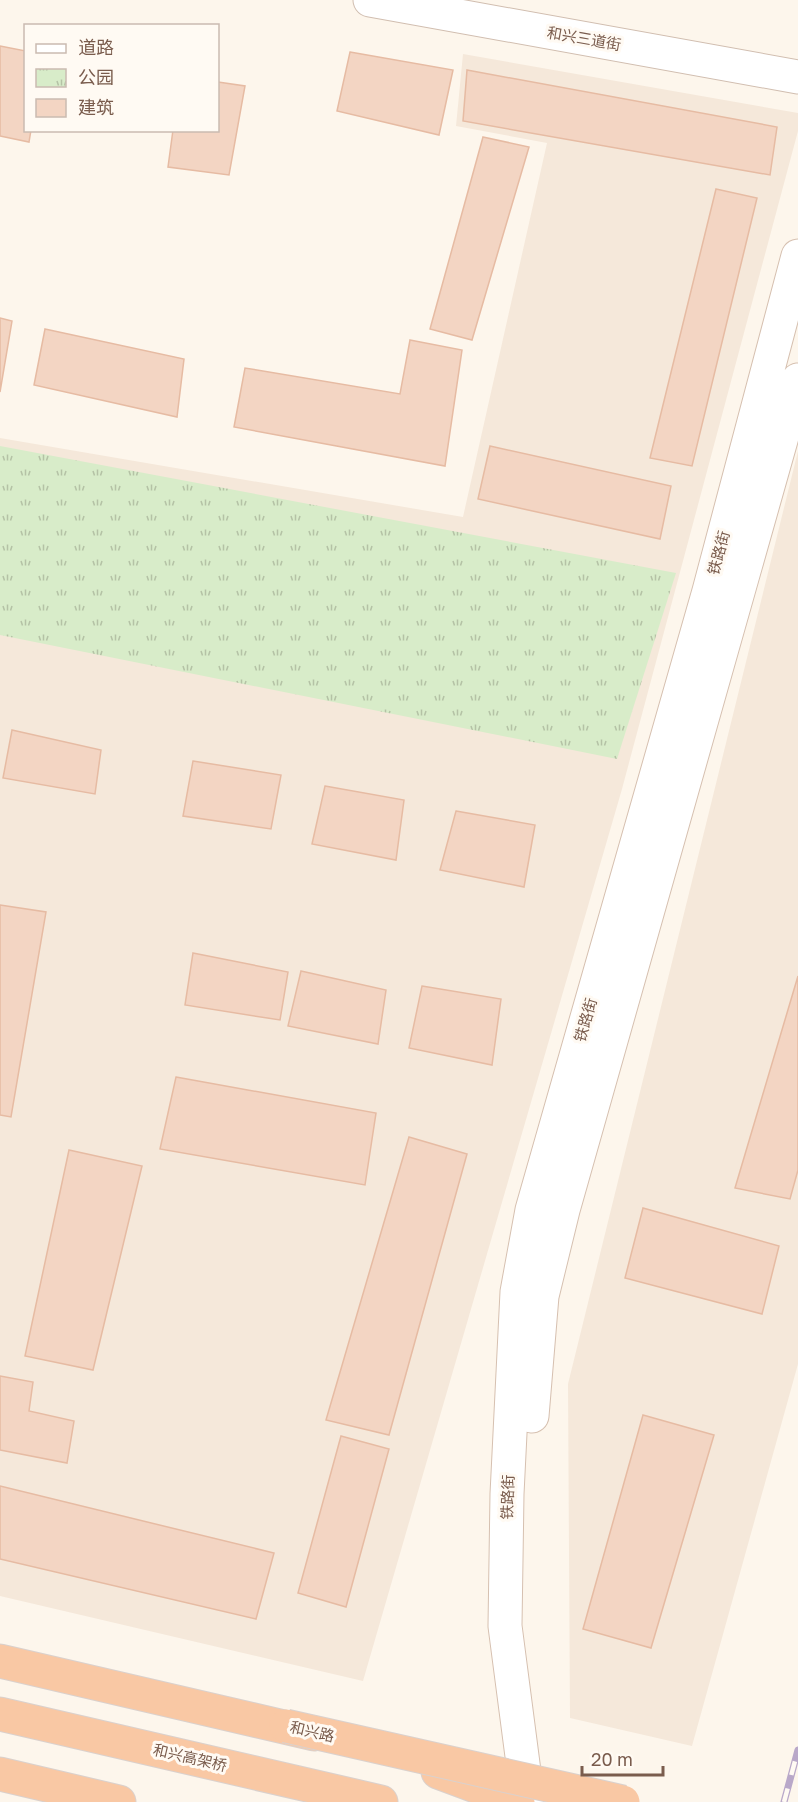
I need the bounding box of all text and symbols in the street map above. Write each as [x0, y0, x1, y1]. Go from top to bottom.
street label: 和兴三道街 [546, 23, 623, 53]
legend [24, 24, 219, 132]
text: 道路 [78, 36, 114, 58]
text: 公园 [78, 66, 114, 88]
text: 建筑 [78, 96, 114, 118]
street label: 铁路街 [704, 529, 733, 577]
street label: 铁路街 [570, 996, 600, 1044]
street label: 铁路街 [497, 1474, 517, 1520]
street label: 和兴路 [288, 1717, 336, 1745]
scale bar [582, 1739, 663, 1777]
street label: 和兴高架桥 [152, 1740, 229, 1774]
text: 20 m [591, 1748, 633, 1770]

